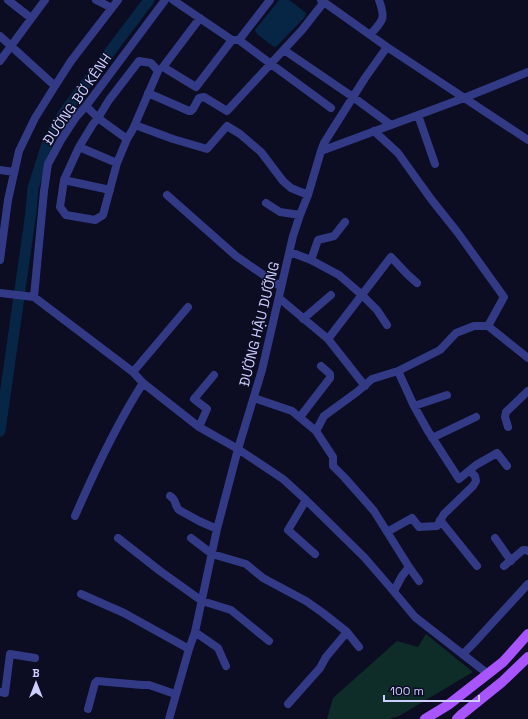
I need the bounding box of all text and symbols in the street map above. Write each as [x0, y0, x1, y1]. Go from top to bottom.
street label: ĐƯỜNG BỜ KÊNH [39, 50, 115, 148]
street label: ĐƯỜNG HẬU DƯỠNG [235, 260, 283, 388]
north arrow [16, 663, 56, 703]
text: B [32, 666, 40, 680]
scale bar [384, 677, 479, 703]
text: 100 m [390, 683, 424, 699]

